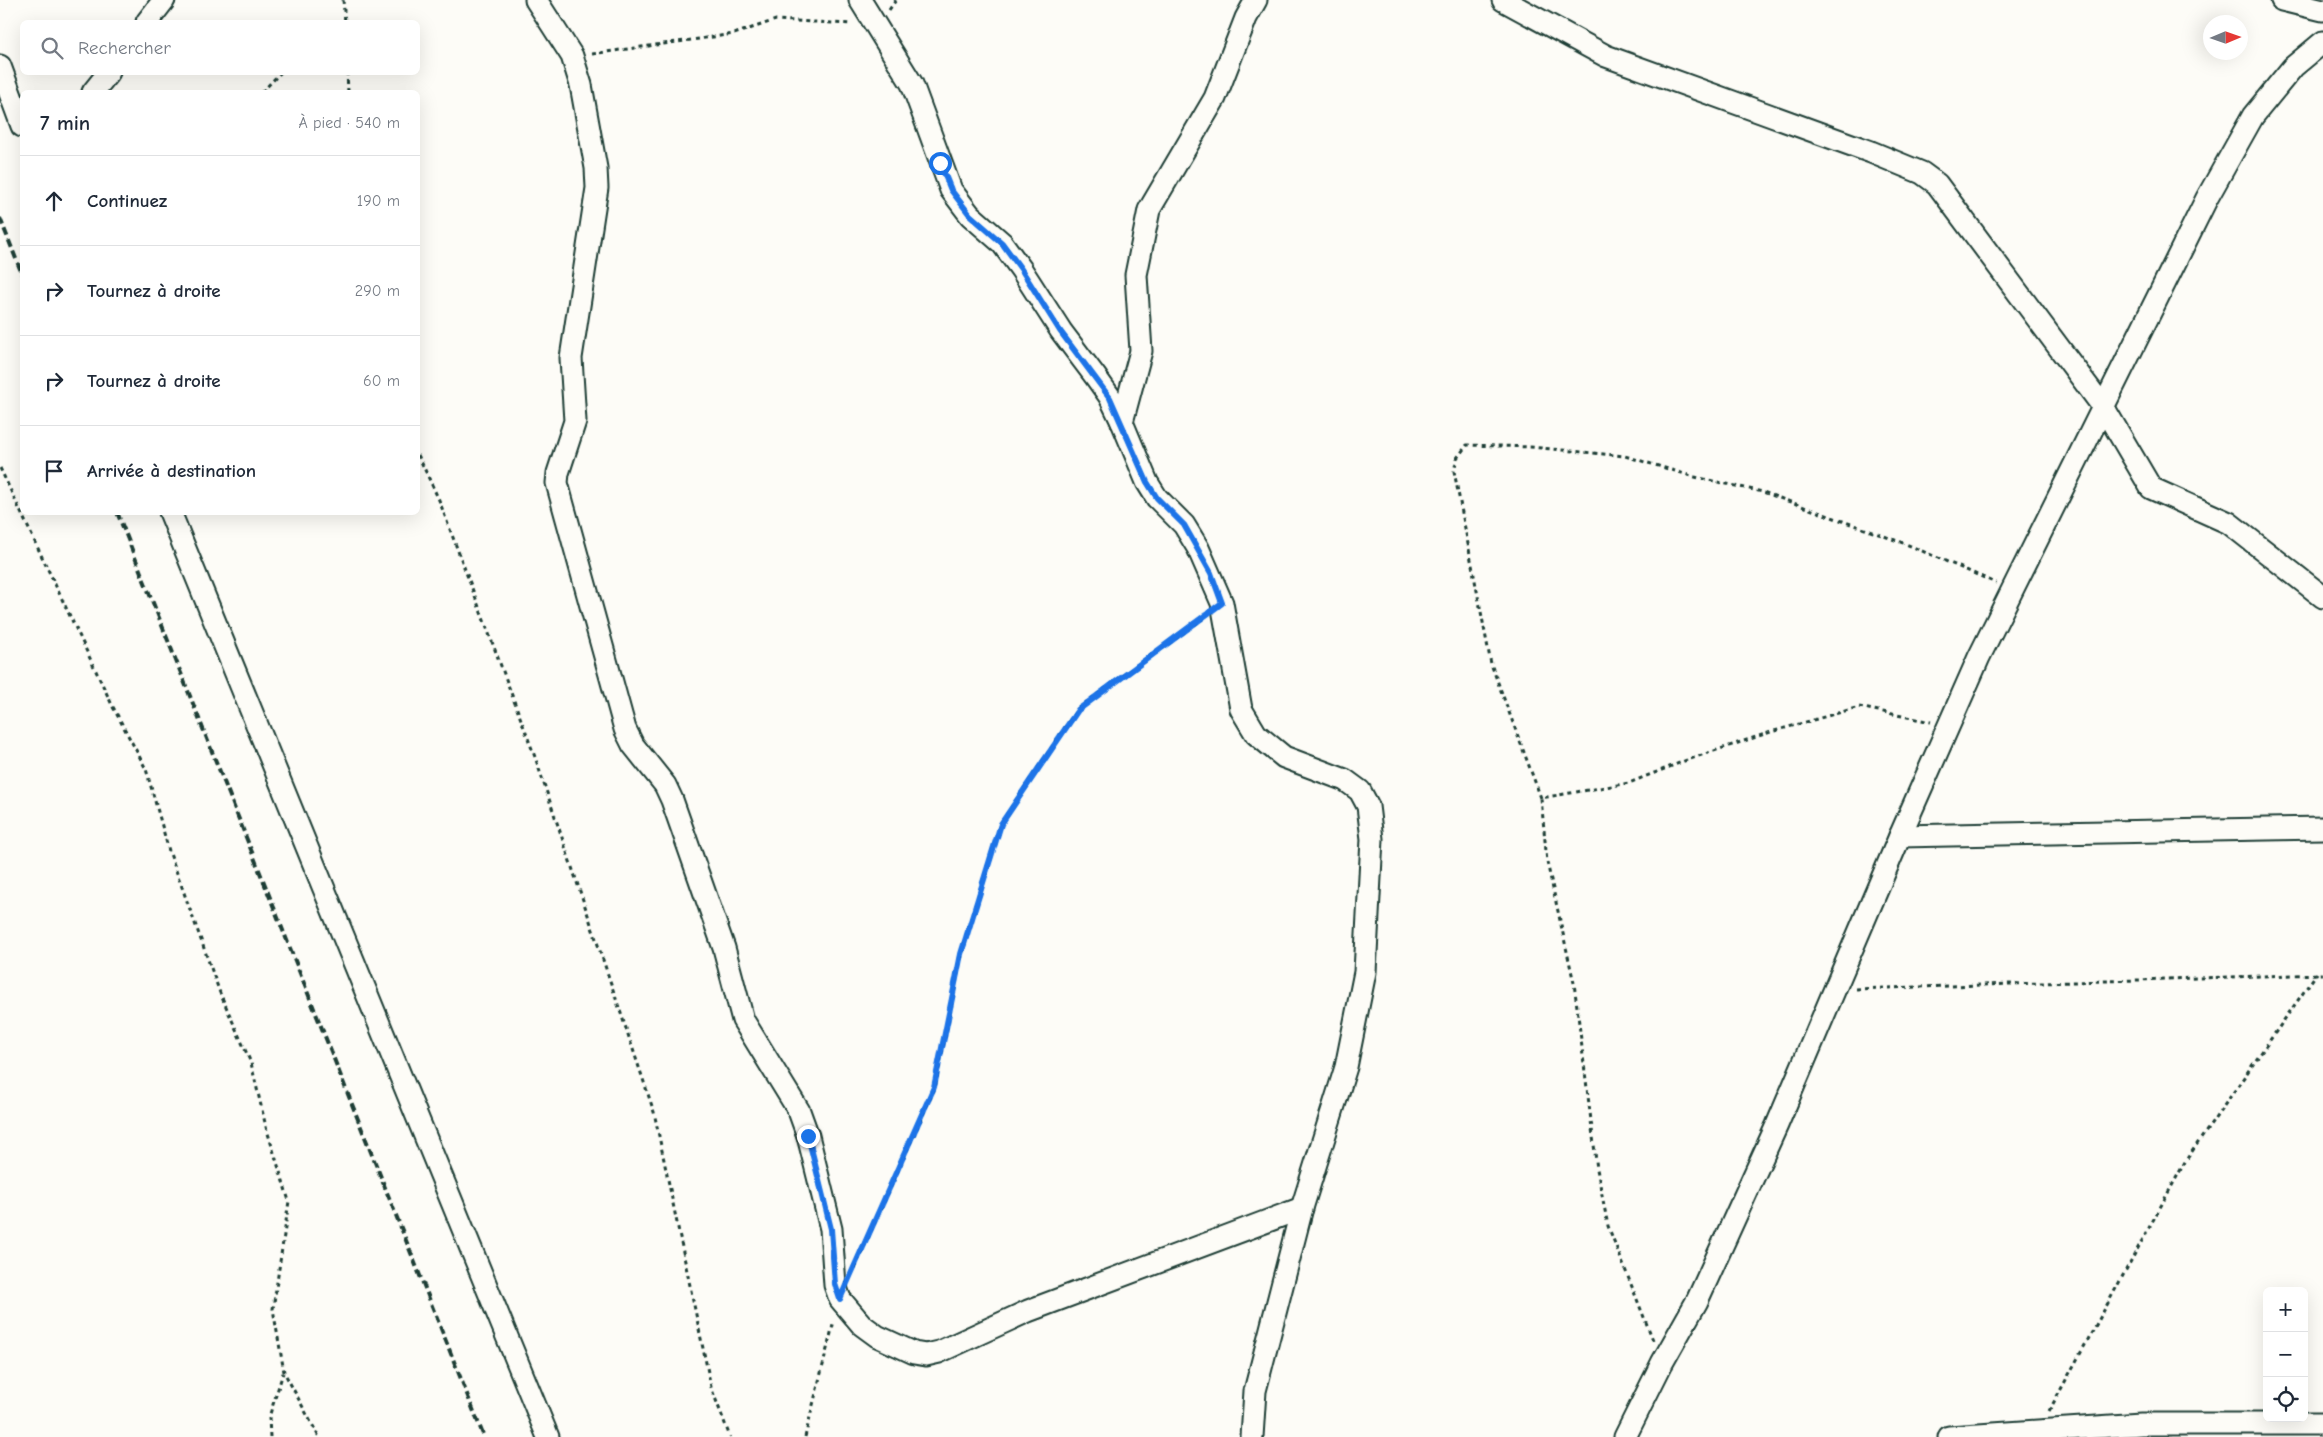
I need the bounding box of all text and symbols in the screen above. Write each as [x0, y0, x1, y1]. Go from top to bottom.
north arrow [2203, 15, 2248, 60]
search box [20, 20, 420, 75]
icon: search [38, 34, 66, 62]
text: Rechercher [78, 37, 171, 59]
text: 7 min [40, 111, 90, 135]
text: À pied · 540 m [298, 114, 400, 132]
route start [929, 152, 952, 175]
icon: ahead [40, 187, 68, 215]
text: Continuez [87, 190, 167, 212]
text: 190 m [357, 192, 400, 210]
icon: right [40, 277, 68, 305]
text: Tournez à droite [87, 280, 221, 302]
text: 290 m [355, 282, 400, 300]
icon: right [40, 367, 68, 395]
text: Tournez à droite [87, 370, 221, 392]
text: 60 m [363, 372, 400, 390]
icon: arrive [40, 457, 68, 485]
text: Arrivée à destination [87, 460, 256, 482]
route end [797, 1125, 820, 1148]
map controls [2263, 1287, 2308, 1422]
button: + [2263, 1287, 2308, 1332]
button: − [2263, 1332, 2308, 1377]
button: locate [2263, 1377, 2308, 1422]

